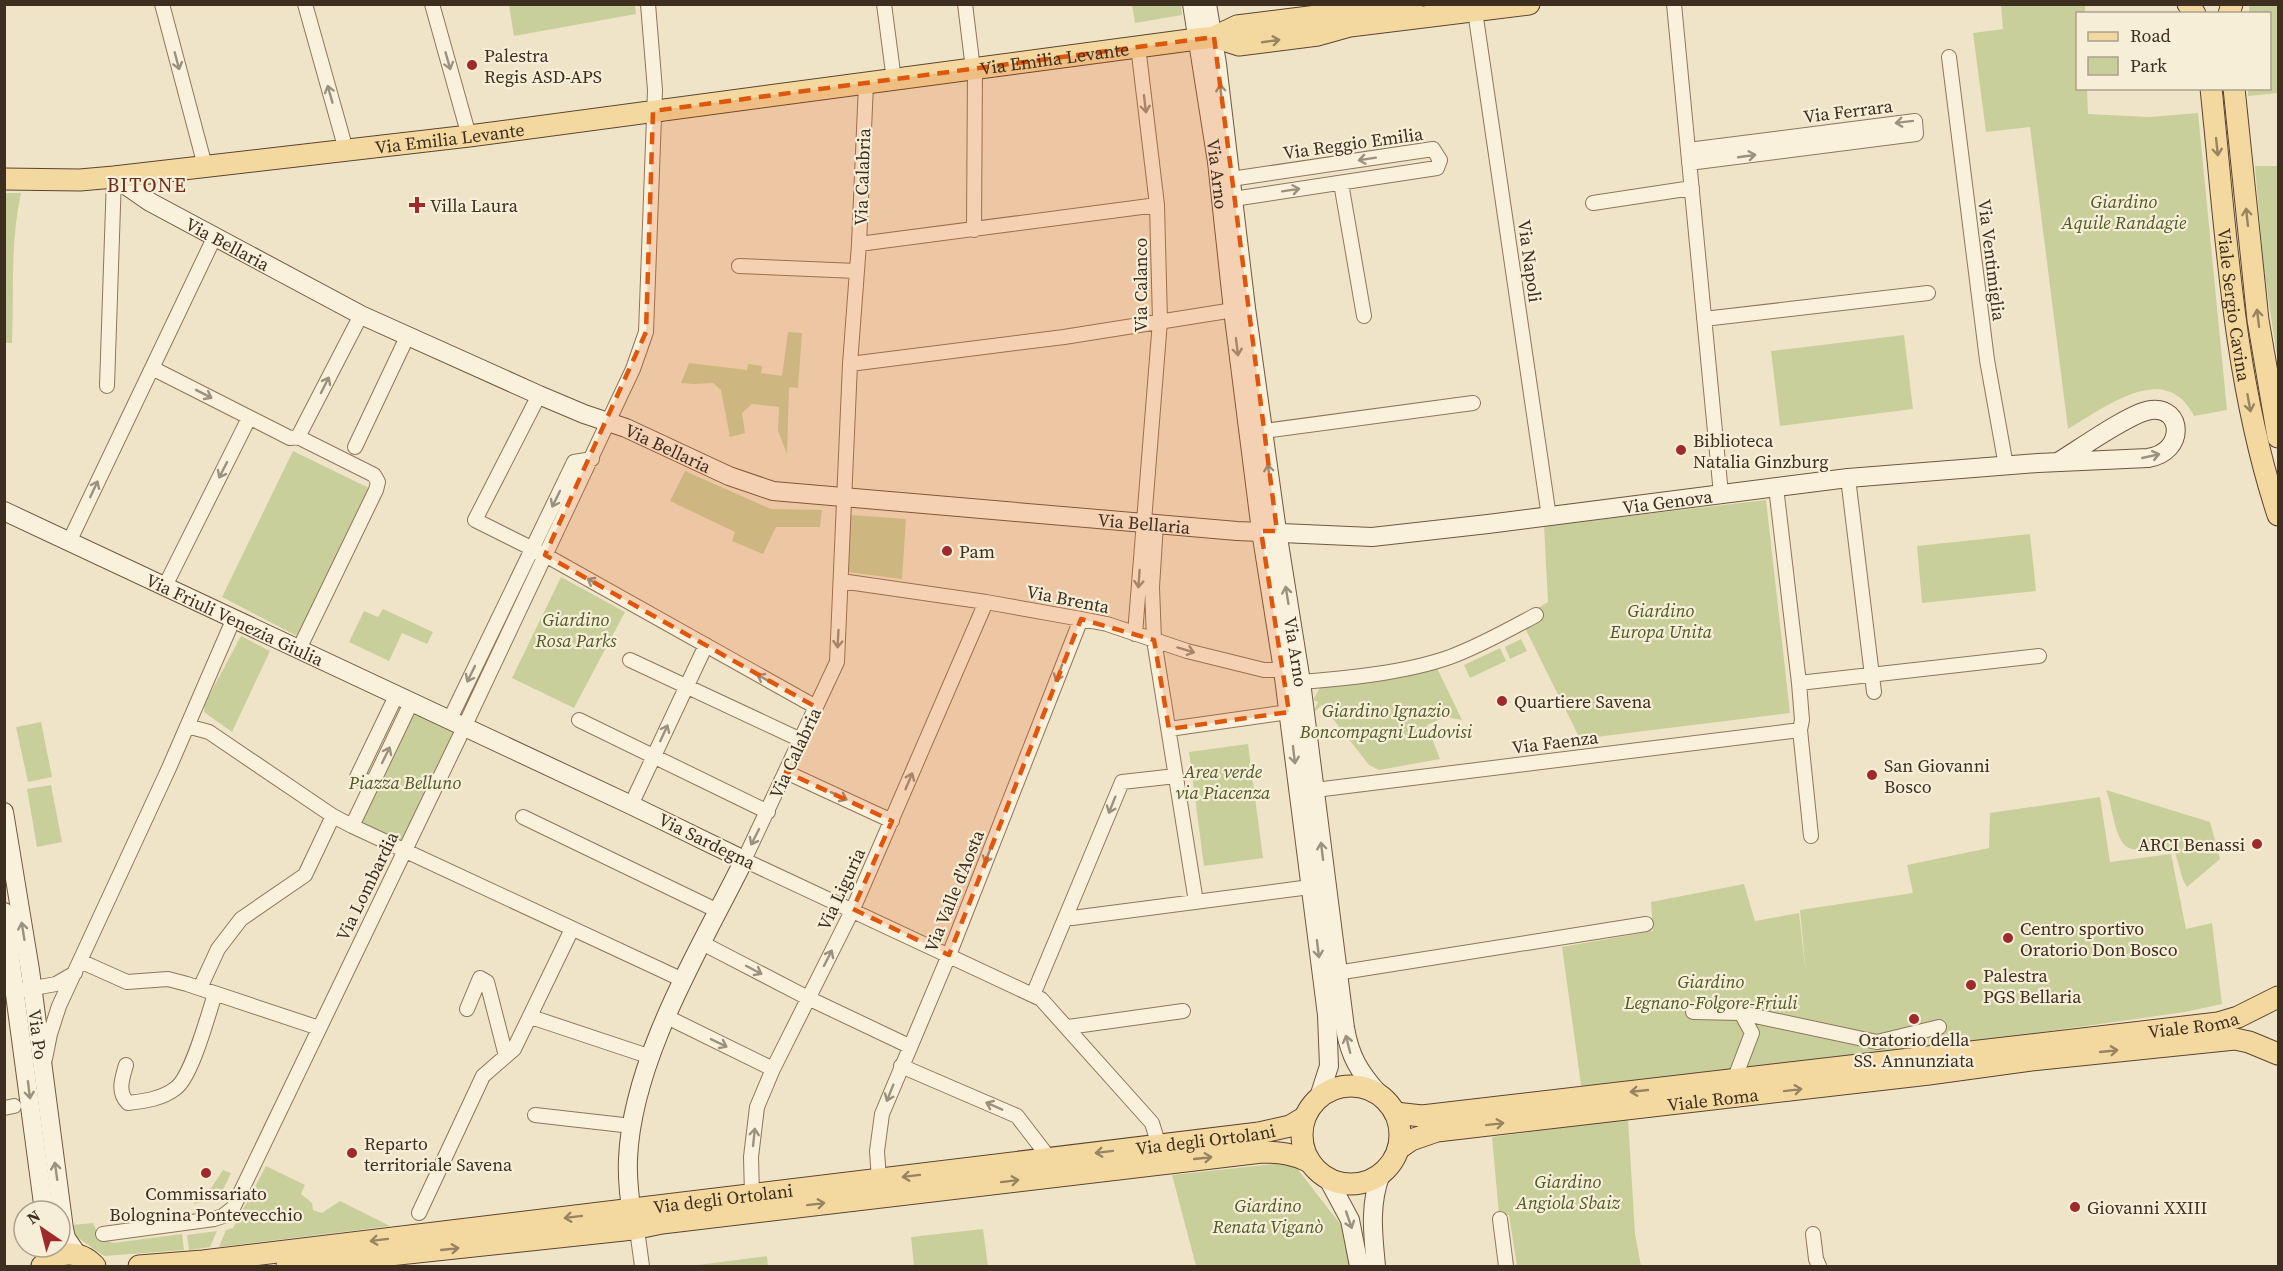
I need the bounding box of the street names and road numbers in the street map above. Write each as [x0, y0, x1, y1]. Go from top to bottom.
street label: Via Emilia Levante [978, 36, 1131, 80]
street label: Via Ferrara [1802, 93, 1895, 129]
street label: Via Emilia Levante [373, 116, 526, 159]
street label: Via Reggio Emilia [1281, 121, 1426, 165]
street label: Via Calabria [848, 127, 876, 226]
street label: Via Arno [1201, 137, 1235, 211]
street label: Via Ventimiglia [1972, 198, 2012, 323]
street label: Via Bellaria [181, 211, 275, 277]
street label: Via Napoli [1512, 218, 1548, 304]
street label: Viale Sergio Cavina [2212, 227, 2257, 384]
street label: Via Calanco [1128, 238, 1153, 332]
street label: Via Bellaria [621, 417, 716, 479]
street label: Via Genova [1621, 483, 1715, 519]
street label: Via Bellaria [1097, 507, 1192, 539]
street label: Via Friuli Venezia Giulia [142, 567, 329, 672]
street label: Via Brenta [1024, 579, 1112, 619]
street label: Via Arno [1278, 615, 1314, 689]
street label: Via Calabria [763, 703, 827, 803]
street label: Via Faenza [1510, 724, 1600, 760]
street label: Via Sardegna [654, 807, 760, 876]
street label: Via Valle d'Aosta [918, 825, 990, 956]
street label: Via Lombardia [330, 826, 405, 945]
street label: Via Liguria [811, 843, 871, 934]
street label: Viale Roma [2147, 1005, 2243, 1044]
street label: Via Po [23, 1008, 54, 1061]
street label: Viale Roma [1666, 1081, 1761, 1117]
street label: Via degli Ortolani [1134, 1117, 1278, 1160]
street label: Via degli Ortolani [652, 1177, 794, 1219]

